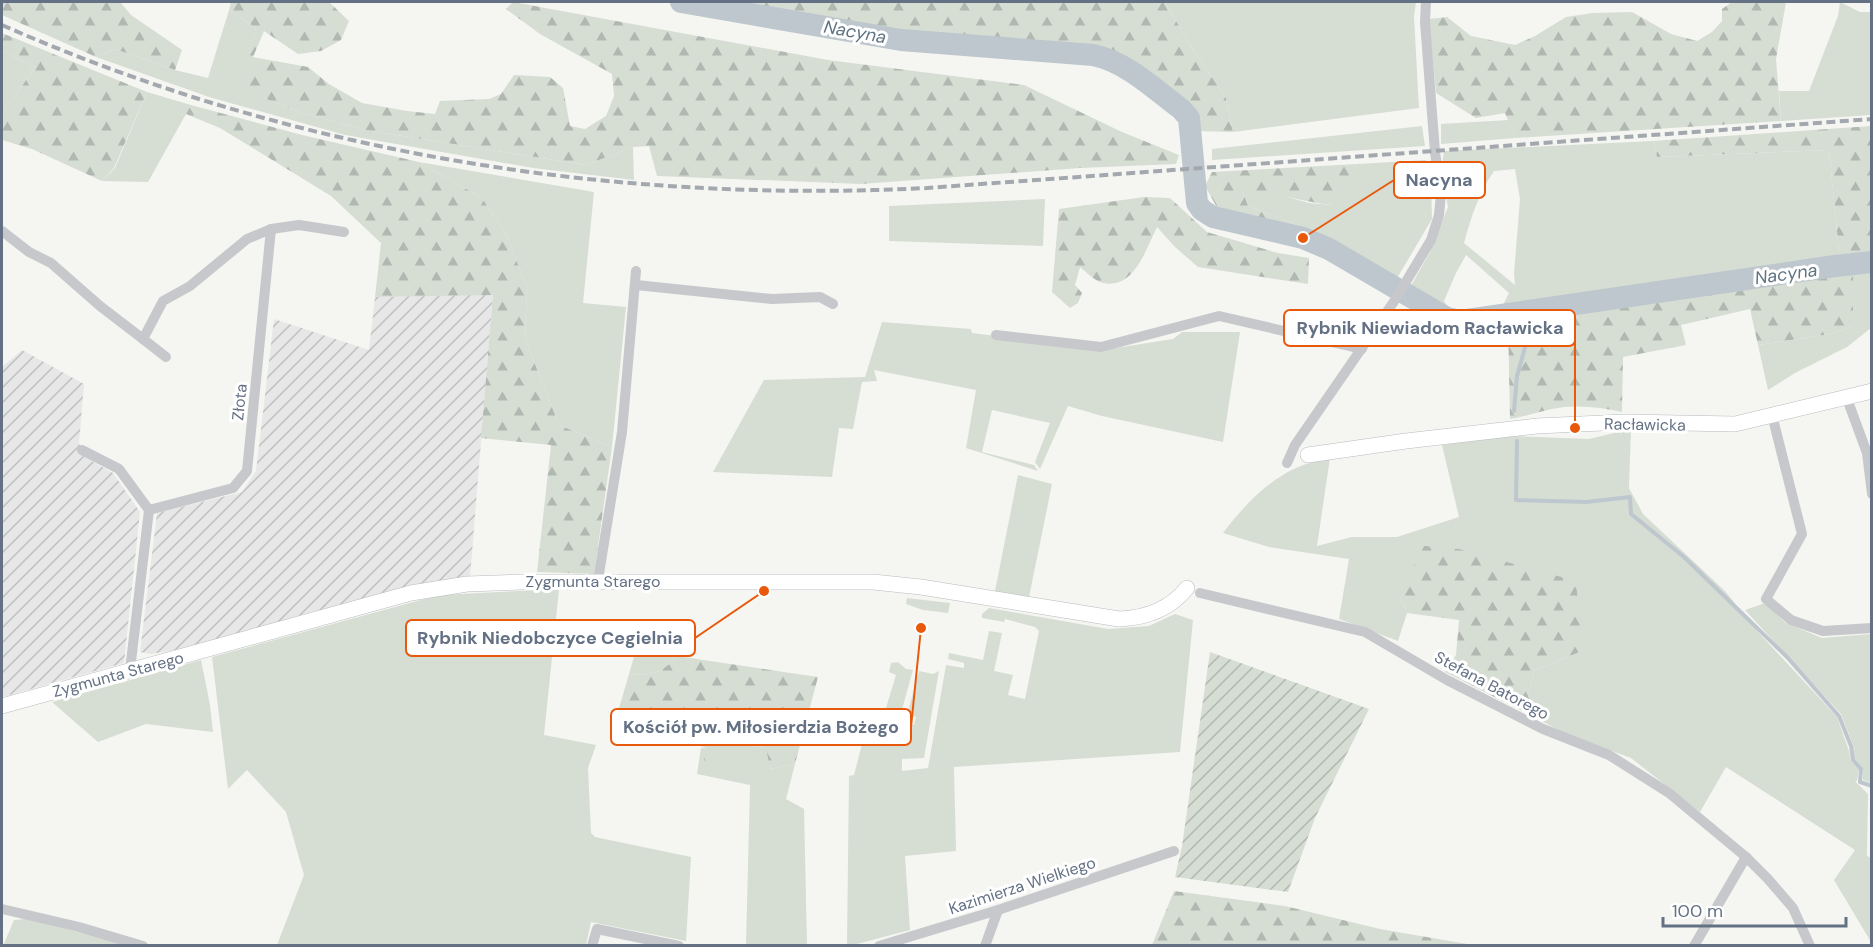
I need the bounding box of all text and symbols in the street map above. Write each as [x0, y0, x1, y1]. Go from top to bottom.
water label: Nacyna [822, 15, 888, 49]
callout: Nacyna [1394, 162, 1485, 198]
text: Nacyna [1405, 168, 1473, 192]
water label: Nacyna [1753, 258, 1819, 290]
callout: Rybnik Niewiadom Racławicka [1284, 310, 1575, 346]
text: Rybnik Niewiadom Racławicka [1297, 316, 1563, 340]
street label: Złota [227, 383, 252, 421]
street label: Racławicka [1604, 413, 1686, 436]
street label: Zygmunta Starego [526, 571, 660, 592]
callout: Rybnik Niedobczyce Cegielnia [406, 620, 695, 656]
text: Rybnik Niedobczyce Cegielnia [417, 626, 683, 650]
street label: Stefana Batorego [1431, 646, 1553, 724]
street label: Zygmunta Starego [50, 647, 186, 702]
callout: Kościół pw. Miłosierdzia Bożego [611, 709, 911, 745]
text: Kościół pw. Miłosierdzia Bożego [623, 715, 899, 739]
street label: Kazimierza Wielkiego [946, 852, 1098, 919]
scale bar [1663, 890, 1846, 928]
text: 100 m [1672, 899, 1723, 923]

